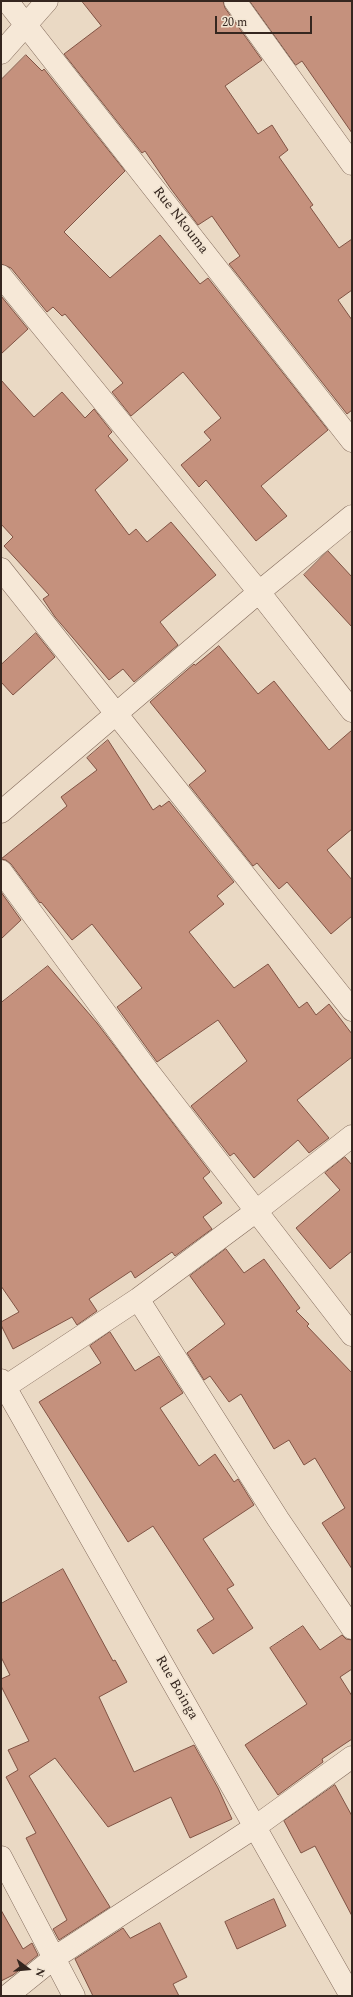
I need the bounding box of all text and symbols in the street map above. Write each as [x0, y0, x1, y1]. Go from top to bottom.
scale bar [217, 8, 314, 34]
text: 20 m [222, 13, 247, 32]
street label: Rue Nkouma [149, 184, 211, 258]
street label: Rue Boinga [151, 1653, 201, 1723]
north arrow [8, 1949, 48, 1989]
text: N [31, 1966, 49, 1979]

